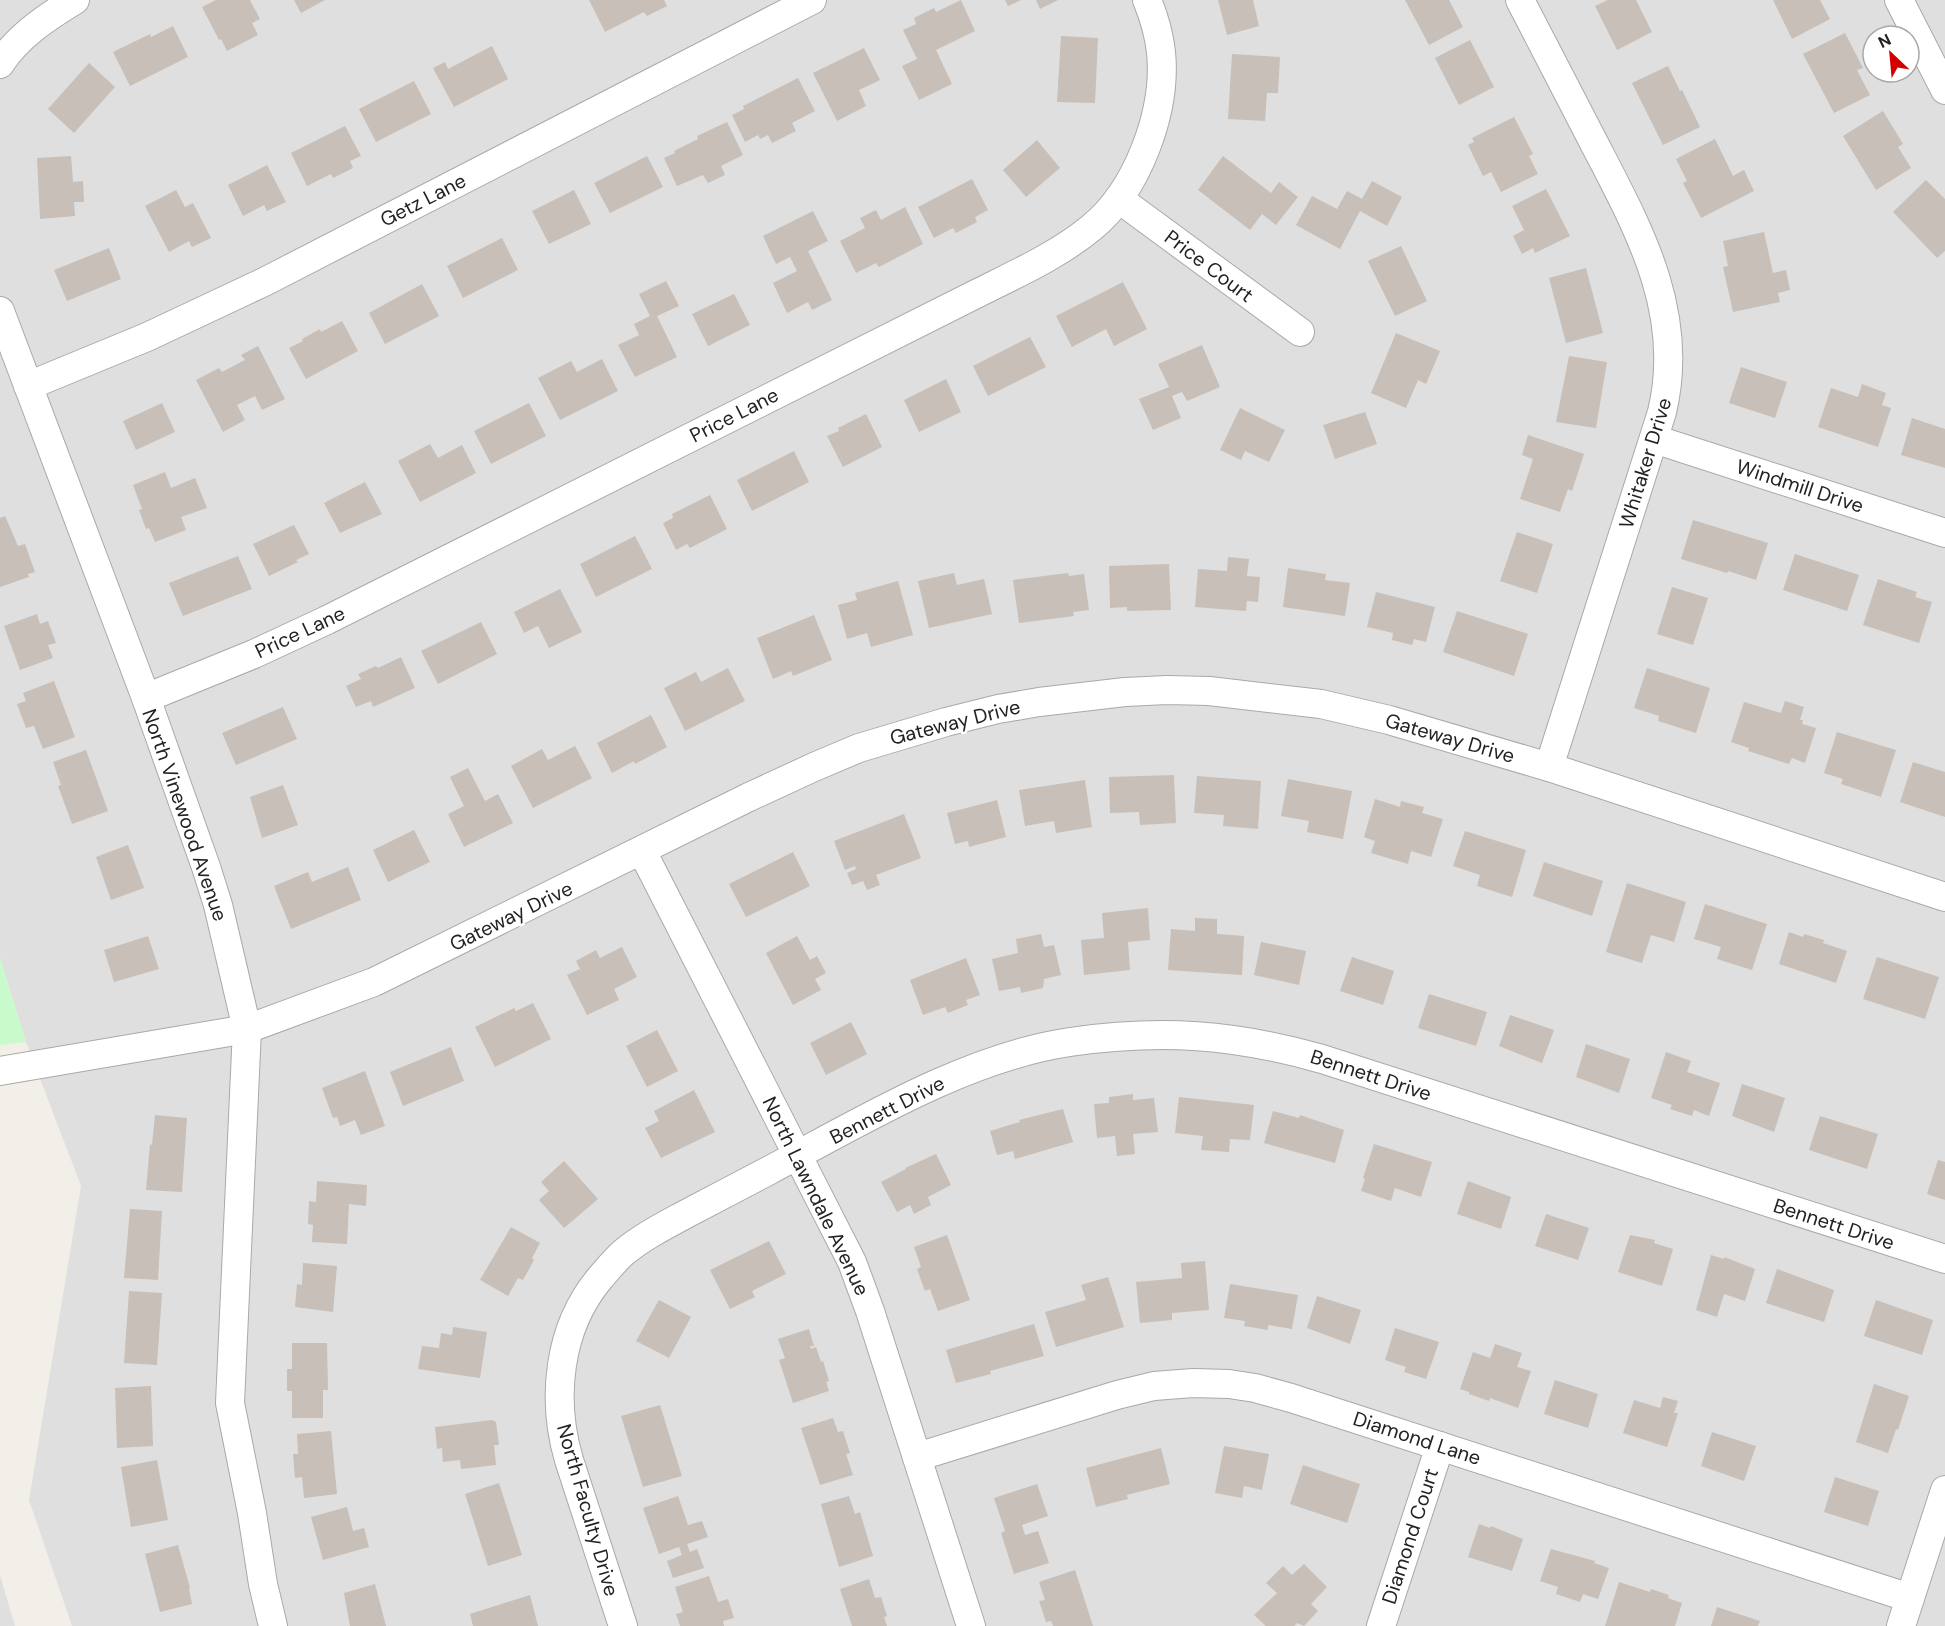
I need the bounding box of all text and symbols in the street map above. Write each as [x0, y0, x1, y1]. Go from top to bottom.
north arrow [1861, 24, 1921, 84]
text: N [1875, 29, 1894, 53]
street label: Getz Lane [376, 167, 470, 233]
street label: Price Court [1159, 224, 1259, 308]
street label: Price Lane [685, 382, 783, 448]
street label: Whitaker Drive [1613, 395, 1677, 531]
street label: Windmill Drive [1733, 453, 1867, 519]
street label: Price Lane [251, 600, 349, 664]
street label: Gateway Drive [887, 693, 1023, 751]
street label: North Vinewood Avenue [136, 705, 234, 925]
street label: Gateway Drive [1382, 707, 1518, 769]
street label: Gateway Drive [445, 875, 577, 957]
street label: Bennett Drive [1307, 1043, 1435, 1107]
street label: Bennett Drive [825, 1070, 949, 1150]
street label: North Lawndale Avenue [756, 1092, 876, 1300]
street label: Bennett Drive [1770, 1192, 1898, 1256]
street label: Diamond Lane [1350, 1405, 1484, 1471]
street label: North Faculty Drive [551, 1421, 625, 1599]
street label: Diamond Court [1376, 1465, 1444, 1607]

